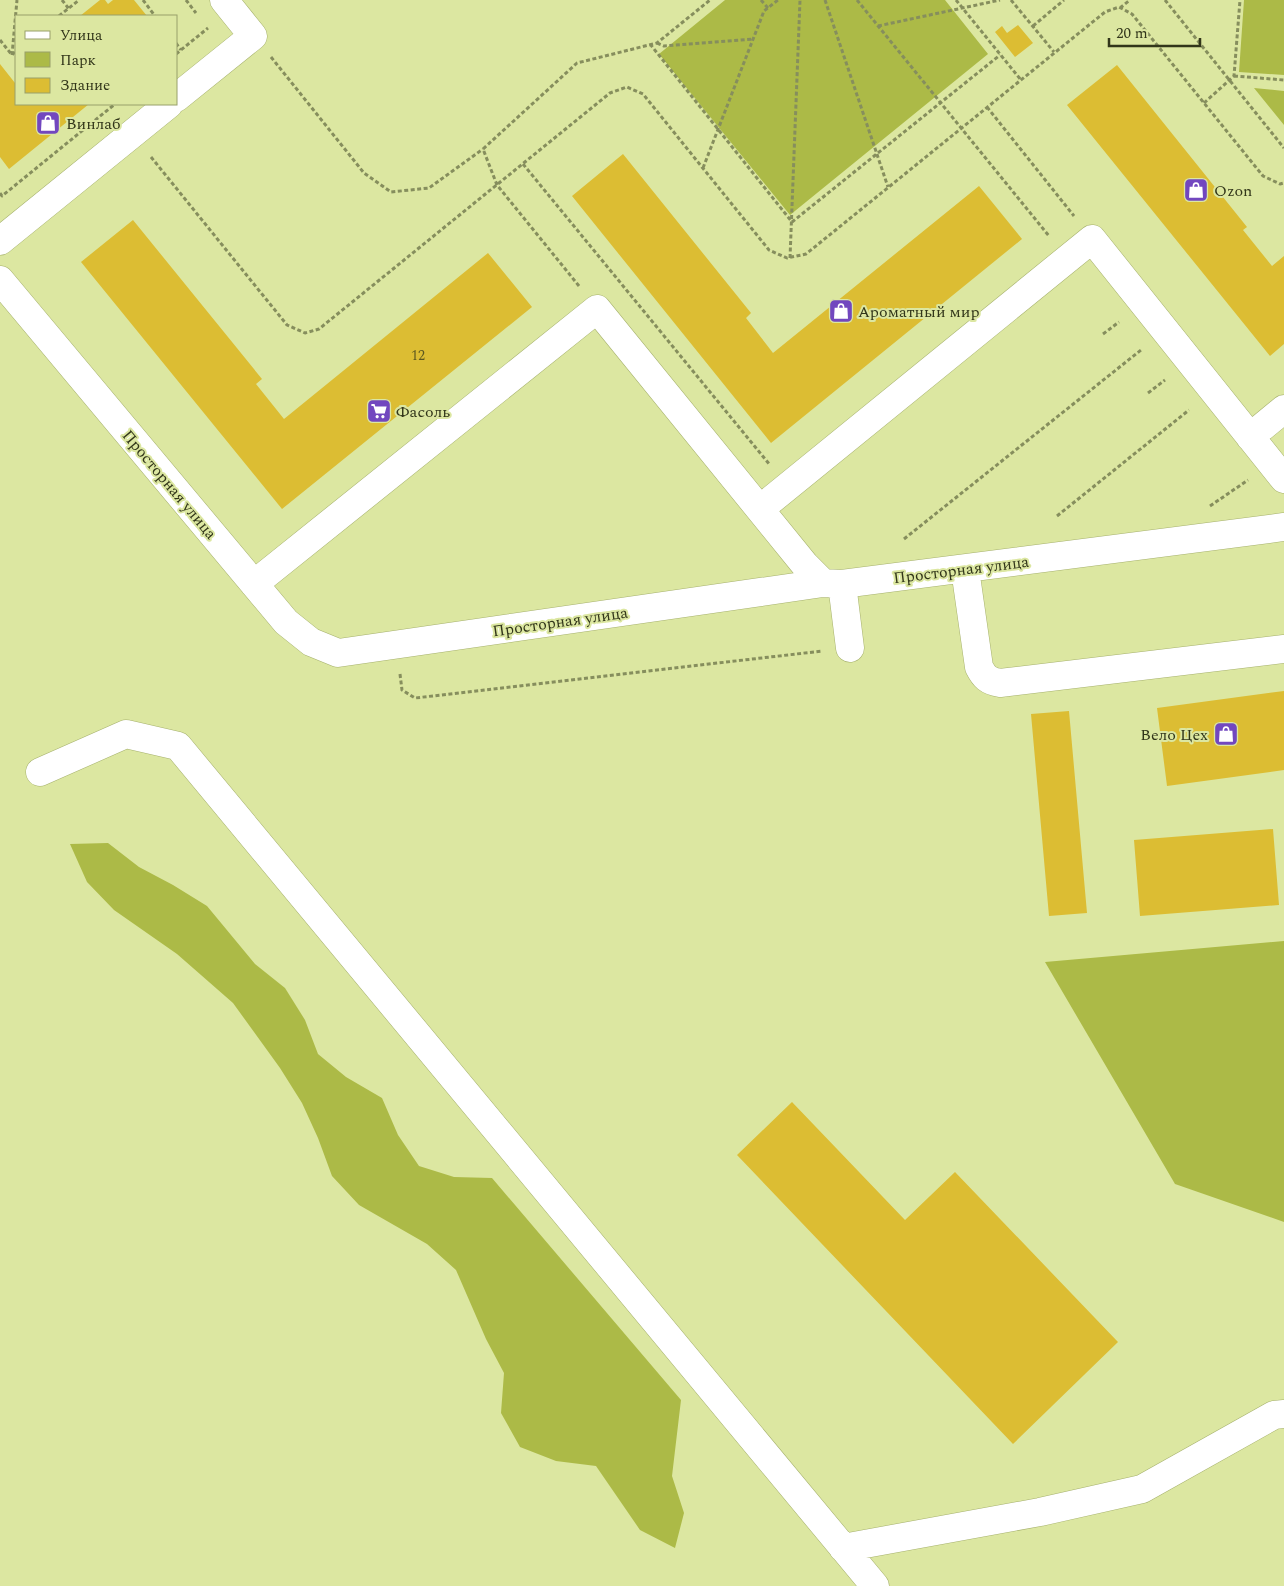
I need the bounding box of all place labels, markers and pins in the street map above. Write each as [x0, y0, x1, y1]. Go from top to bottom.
shop icon: Винлаб [35, 110, 61, 136]
place label: Винлаб [66, 112, 121, 136]
shop icon: Ozon [1183, 177, 1209, 203]
place label: Ozon [1214, 179, 1252, 203]
shop icon: Ароматный мир [828, 298, 854, 324]
place label: Ароматный мир [858, 300, 980, 324]
supermarket icon: Фасоль [366, 398, 392, 424]
place label: Фасоль [396, 400, 450, 424]
shop icon: Вело Цех [1213, 721, 1239, 747]
place label: Вело Цех [1140, 723, 1208, 747]

